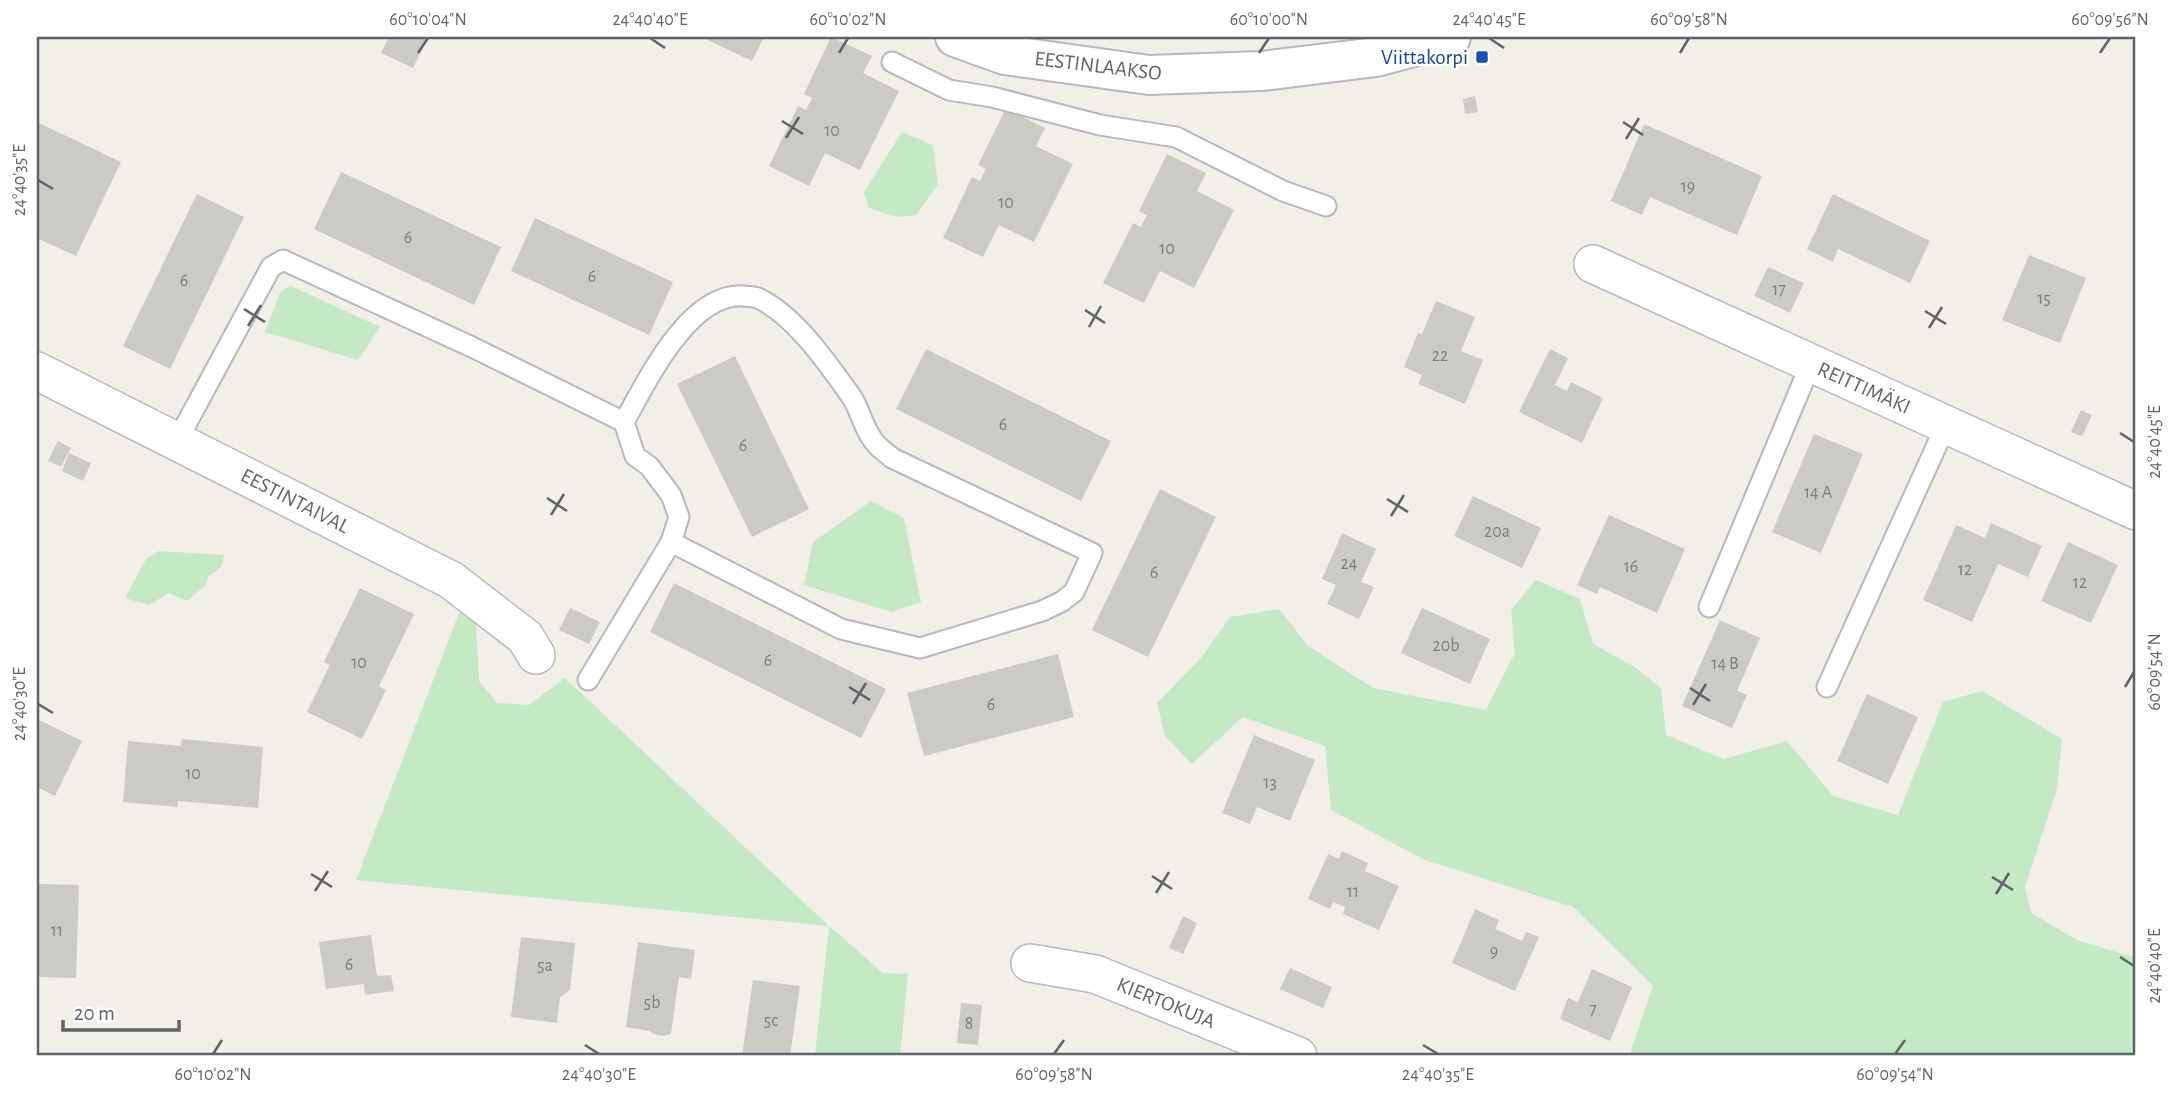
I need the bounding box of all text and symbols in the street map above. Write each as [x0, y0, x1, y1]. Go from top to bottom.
text: 60°10'04"N [389, 11, 467, 29]
text: 24°40'40"E [612, 11, 688, 29]
text: 60°10'02"N [810, 11, 886, 29]
text: 60°10'00"N [1230, 11, 1308, 29]
text: 24°40'45"E [1452, 11, 1526, 29]
text: 60°09'58"N [1650, 11, 1728, 29]
text: 60°09'56"N [2071, 11, 2149, 29]
place label: Viittakorpi [1381, 47, 1468, 68]
street label: EESTINLAAKSO [1033, 48, 1163, 84]
marker: Viittakorpi [1474, 49, 1490, 65]
house number: 10 [824, 122, 840, 140]
text: 24°40'35"E [11, 144, 29, 216]
house number: 19 [1681, 178, 1695, 196]
house number: 10 [998, 194, 1014, 212]
house number: 6 [404, 229, 412, 247]
house number: 10 [1159, 240, 1175, 258]
house number: 6 [588, 268, 596, 286]
house number: 6 [180, 272, 188, 290]
house number: 17 [1772, 281, 1786, 299]
house number: 15 [2037, 290, 2051, 308]
house number: 22 [1432, 347, 1448, 365]
street label: REITTIMÄKI [1814, 357, 1914, 418]
text: 24°40'45"E [2146, 405, 2164, 479]
house number: 6 [999, 416, 1007, 434]
house number: 6 [739, 437, 747, 455]
street label: EESTINTAIVAL [237, 465, 353, 537]
house number: 14 A [1804, 484, 1833, 502]
house number: 20a [1484, 523, 1510, 541]
house number: 24 [1341, 555, 1358, 573]
house number: 16 [1624, 558, 1638, 576]
house number: 12 [1958, 561, 1972, 579]
house number: 6 [1150, 564, 1158, 582]
house number: 12 [2073, 574, 2087, 592]
text: 60°09'54"N [2146, 633, 2164, 711]
house number: 20b [1433, 637, 1459, 655]
house number: 6 [764, 652, 772, 670]
house number: 10 [351, 654, 367, 672]
house number: 14 B [1711, 655, 1739, 673]
text: 24°40'30"E [11, 667, 29, 741]
house number: 6 [987, 696, 995, 714]
house number: 10 [185, 765, 201, 783]
house number: 13 [1263, 774, 1277, 792]
house number: 11 [1347, 883, 1359, 901]
house number: 11 [51, 922, 63, 940]
text: 24°40'40"E [2146, 928, 2164, 1004]
house number: 9 [1490, 943, 1498, 961]
house number: 6 [345, 956, 353, 974]
house number: 5a [537, 957, 553, 975]
street label: KIERTOKUJA [1114, 974, 1218, 1032]
scale bar [63, 988, 178, 1032]
house number: 5b [644, 994, 660, 1012]
house number: 7 [1589, 1001, 1597, 1019]
text: 20 m [74, 1003, 115, 1024]
house number: 5c [764, 1012, 778, 1030]
house number: 8 [965, 1015, 973, 1033]
text: 60°10'02"N [175, 1066, 251, 1084]
text: 24°40'30"E [562, 1066, 636, 1084]
text: 60°09'58"N [1015, 1066, 1093, 1084]
text: 24°40'35"E [1402, 1066, 1474, 1084]
text: 60°09'54"N [1856, 1066, 1934, 1084]

